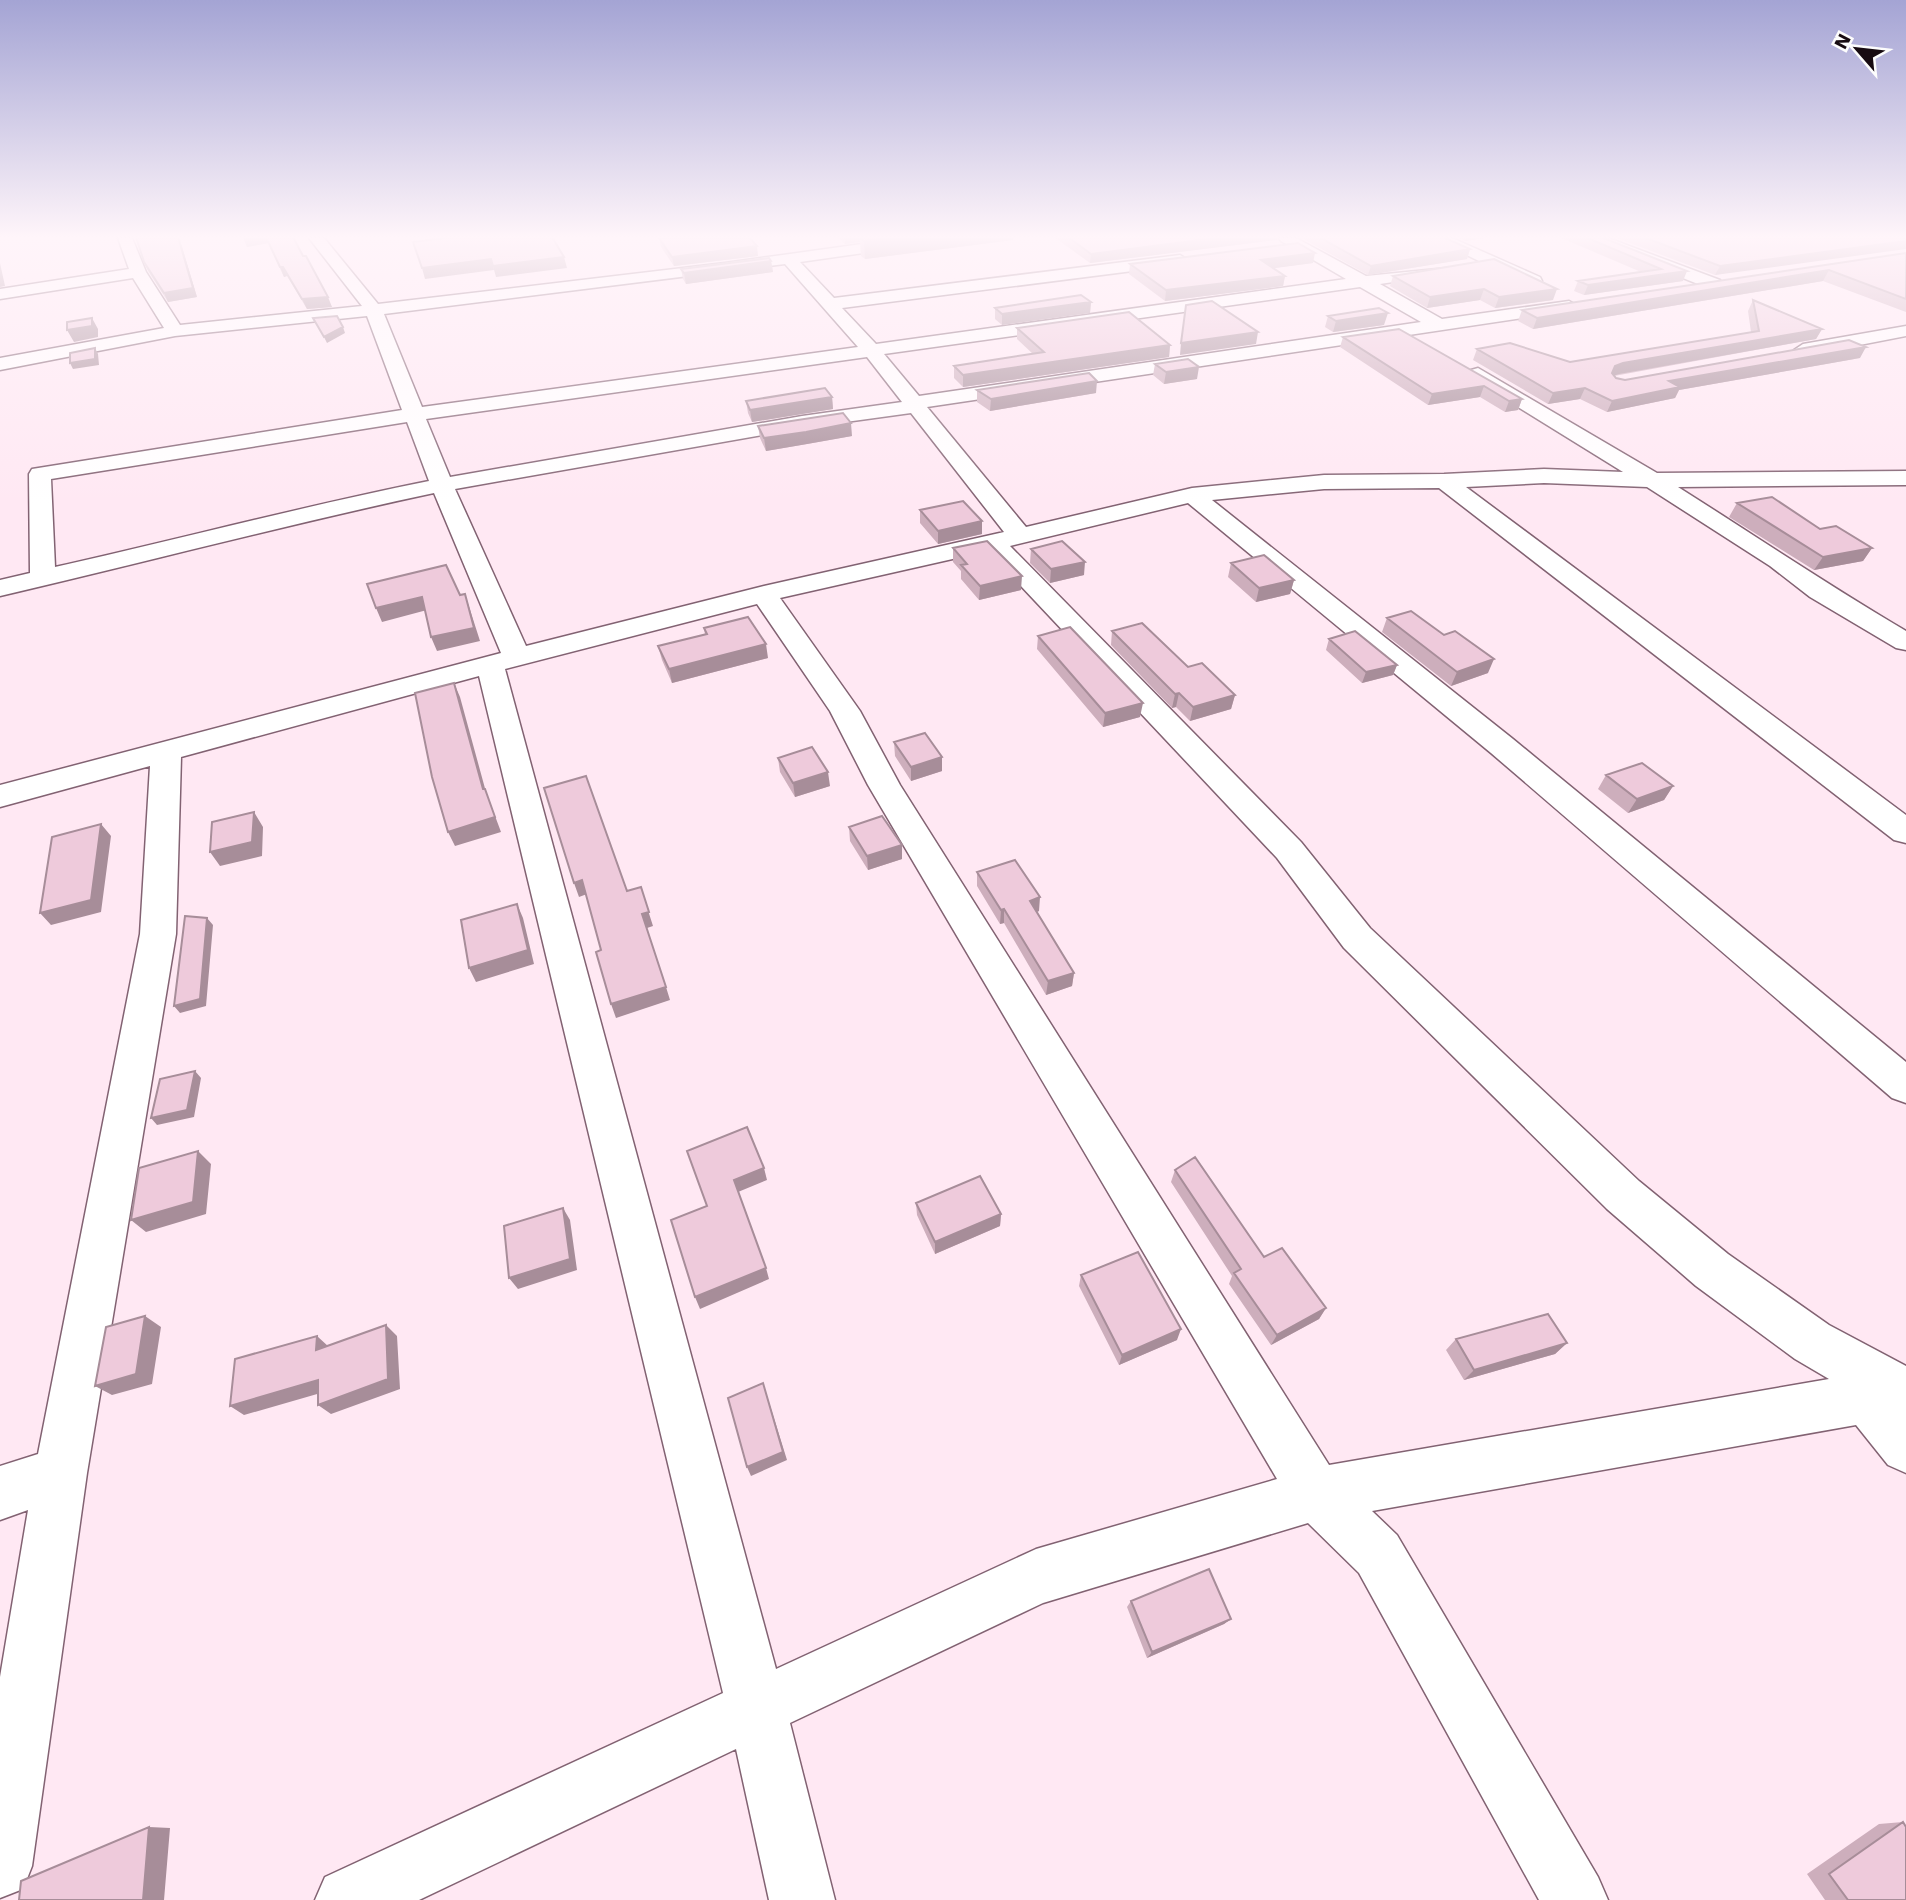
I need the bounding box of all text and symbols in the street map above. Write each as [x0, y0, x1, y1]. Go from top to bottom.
north arrow [1822, 14, 1892, 84]
text: N [1829, 30, 1856, 53]

